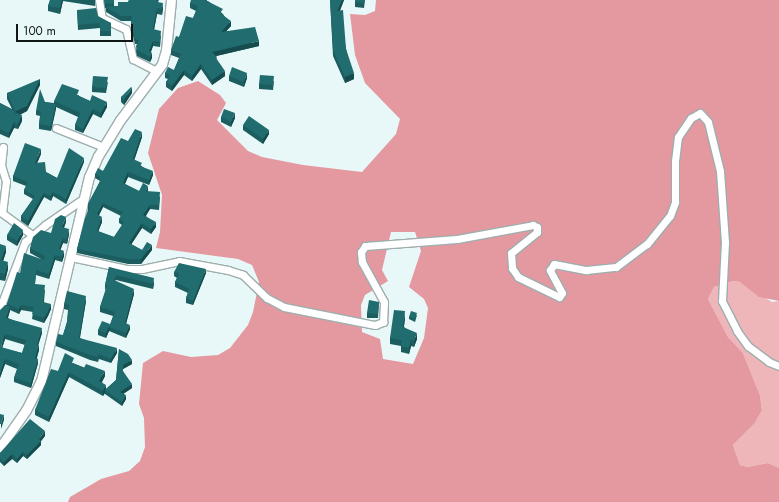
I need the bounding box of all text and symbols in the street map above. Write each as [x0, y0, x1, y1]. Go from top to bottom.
scale bar [18, 16, 135, 42]
text: 100 m [23, 22, 56, 40]

